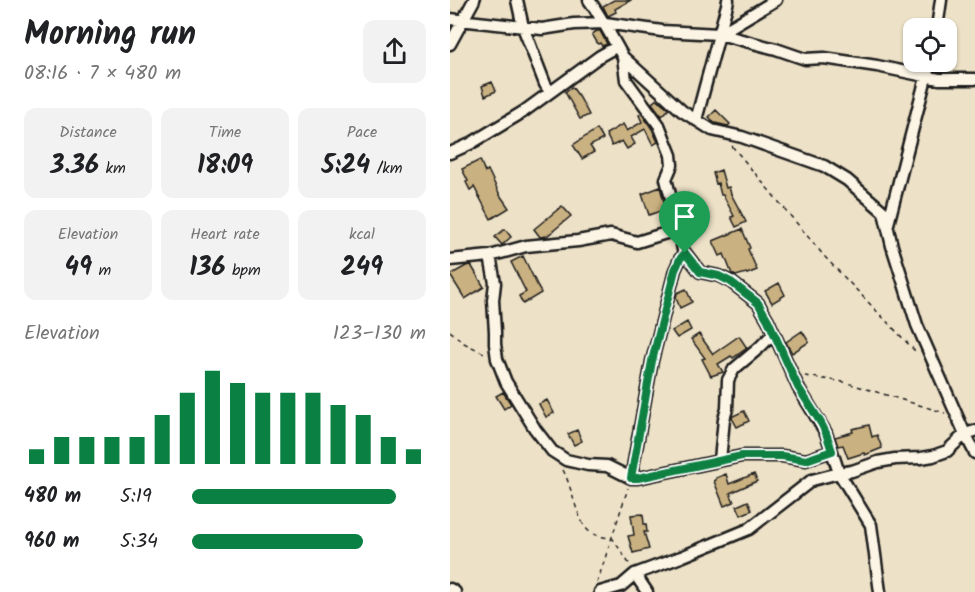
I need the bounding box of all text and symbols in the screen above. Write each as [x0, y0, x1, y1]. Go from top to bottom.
text: Morning run [24, 9, 196, 62]
map controls [903, 18, 957, 72]
button: locate [903, 18, 957, 72]
button: share [363, 20, 426, 83]
text: 08:16 · 7 × 480 m [24, 58, 181, 90]
text: Distance [59, 120, 117, 145]
text: Time [209, 120, 241, 145]
text: Pace [347, 120, 377, 145]
text: 3.36 [50, 145, 99, 187]
text: 18:09 [197, 145, 253, 187]
text: 5:24 [321, 145, 370, 187]
text: km [99, 156, 126, 181]
text: /km [370, 156, 403, 181]
pin [659, 191, 710, 253]
icon: arrive [668, 200, 701, 233]
text: Elevation [58, 222, 118, 247]
text: Heart rate [190, 222, 260, 247]
text: kcal [349, 222, 375, 247]
text: 49 [65, 247, 92, 289]
text: 136 [189, 247, 225, 289]
text: 249 [341, 247, 383, 289]
text: m [92, 258, 111, 283]
text: bpm [225, 258, 261, 283]
text: Elevation [24, 318, 100, 350]
text: 123–130 m [333, 318, 426, 350]
text: 480 m [24, 481, 81, 513]
text: 5:19 [120, 481, 152, 513]
text: 960 m [24, 526, 79, 558]
text: 5:34 [120, 526, 158, 558]

